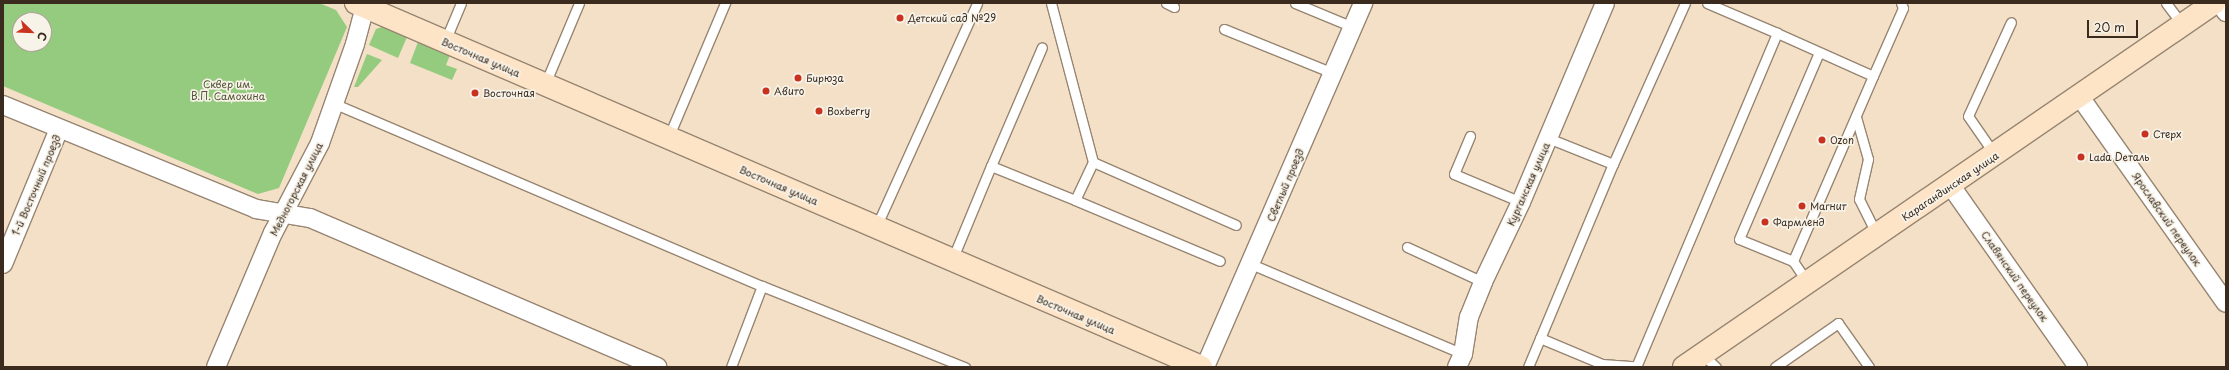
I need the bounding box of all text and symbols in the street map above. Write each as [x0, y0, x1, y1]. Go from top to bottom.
north arrow [12, 12, 52, 52]
place label: Детский сад №29 [908, 12, 997, 24]
scale bar [2089, 12, 2140, 38]
marker: Детский сад №29 [895, 13, 905, 23]
text: 20 m [2094, 18, 2125, 36]
text: С [33, 29, 52, 44]
street label: Восточная улица [440, 35, 522, 79]
place label: Бирюза [806, 72, 844, 84]
marker: Бирюза [793, 73, 803, 83]
park label: Сквер им. В.П. Самохина [191, 77, 265, 100]
place label: Авито [774, 85, 804, 97]
marker: Авито [761, 86, 771, 96]
place label: Восточная [483, 87, 535, 99]
marker: Восточная [470, 88, 480, 98]
place label: Boxberry [827, 105, 870, 117]
marker: Boxberry [814, 106, 824, 116]
place label: Стерх [2153, 128, 2181, 140]
marker: Стерх [2140, 129, 2150, 139]
street label: 1-й Восточный проезд [9, 133, 63, 237]
place label: Ozon [1830, 134, 1854, 146]
marker: Ozon [1817, 135, 1827, 145]
street label: Медногорская улица [267, 140, 325, 238]
street label: Курганская улица [1504, 140, 1552, 228]
street label: Светлый проезд [1264, 147, 1306, 223]
street label: Карагандинская улица [1899, 149, 2001, 223]
place label: Lada Dеталь [2089, 151, 2150, 163]
marker: Lada Dеталь [2076, 152, 2086, 162]
street label: Восточная улица [738, 163, 820, 207]
street label: Ярославский переулок [2130, 170, 2204, 268]
place label: Магнит [1810, 200, 1847, 212]
marker: Магнит [1797, 201, 1807, 211]
place label: Фармленд [1773, 216, 1824, 228]
marker: Фармленд [1760, 217, 1770, 227]
street label: Славянский переулок [1979, 228, 2051, 324]
street label: Восточная улица [1035, 292, 1117, 336]

